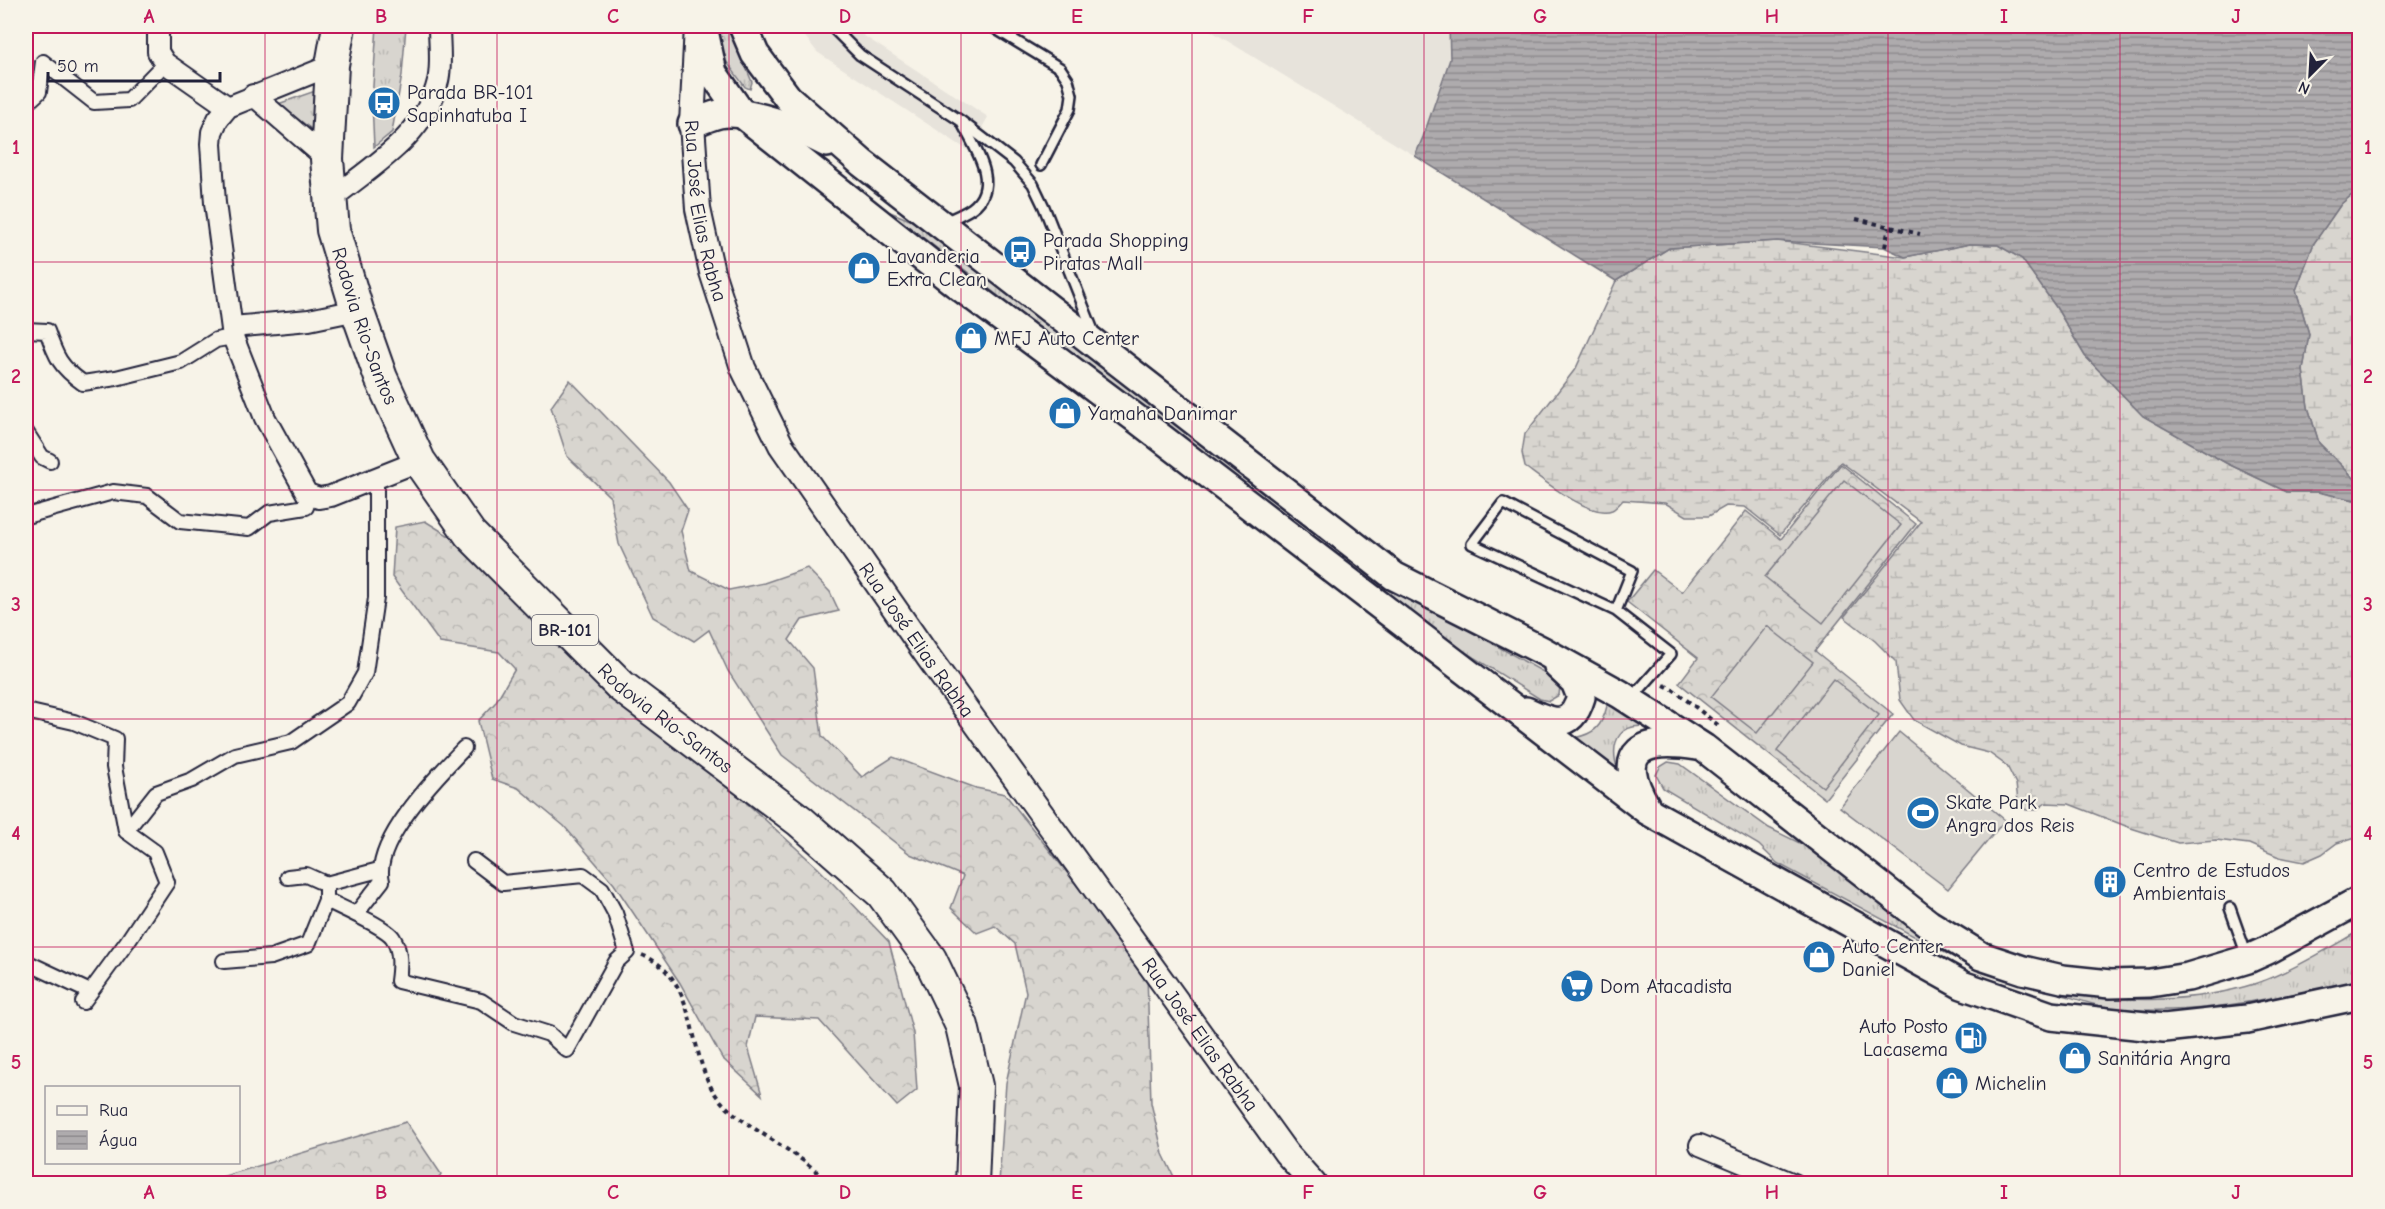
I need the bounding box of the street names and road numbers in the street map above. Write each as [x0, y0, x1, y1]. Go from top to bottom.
street label: Rua José Elias Rabha [680, 119, 732, 304]
street label: Rodovia Rio-Santos [327, 245, 403, 408]
street label: Rua José Elias Rabha [855, 558, 979, 721]
road number: BR-101 [532, 615, 598, 645]
street label: Rodovia Rio-Santos [593, 658, 737, 778]
street label: Rua José Elias Rabha [1137, 953, 1264, 1116]

